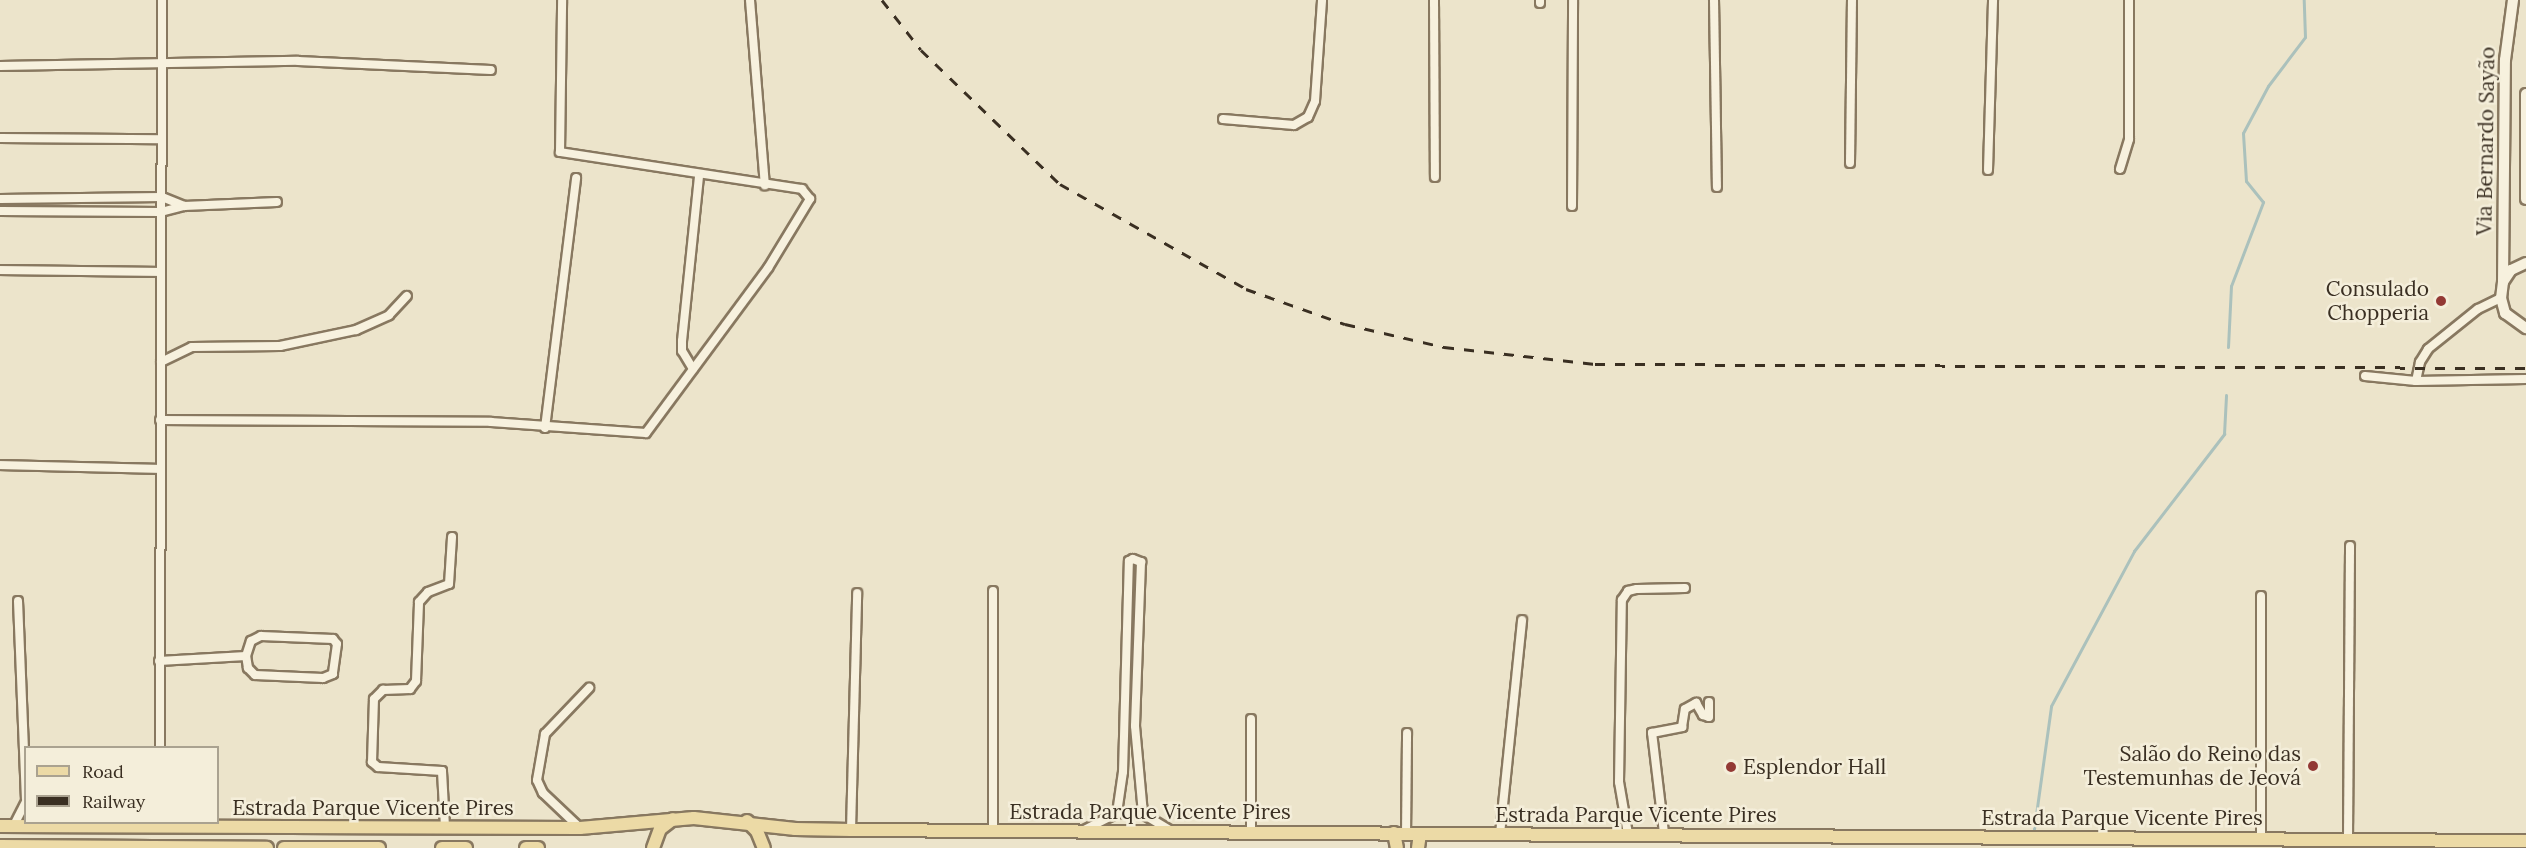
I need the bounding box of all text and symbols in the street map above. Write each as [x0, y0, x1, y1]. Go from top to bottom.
street label: Via Bernardo Sayão [2472, 46, 2500, 236]
place label: Consulado Chopperia [2326, 276, 2429, 326]
marker: Consulado Chopperia [2434, 294, 2448, 308]
place label: Salão do Reino das Testemunhas de Jeová [2084, 741, 2301, 791]
legend [24, 746, 219, 824]
place label: Esplendor Hall [1743, 754, 1886, 780]
marker: Salão do Reino das Testemunhas de Jeová [2306, 759, 2320, 773]
text: Road [82, 760, 124, 783]
marker: Esplendor Hall [1724, 760, 1738, 774]
text: Railway [82, 790, 145, 813]
street label: Estrada Parque Vicente Pires [232, 795, 514, 821]
street label: Estrada Parque Vicente Pires [1009, 799, 1291, 825]
street label: Estrada Parque Vicente Pires [1495, 802, 1777, 828]
street label: Estrada Parque Vicente Pires [1981, 805, 2263, 831]

